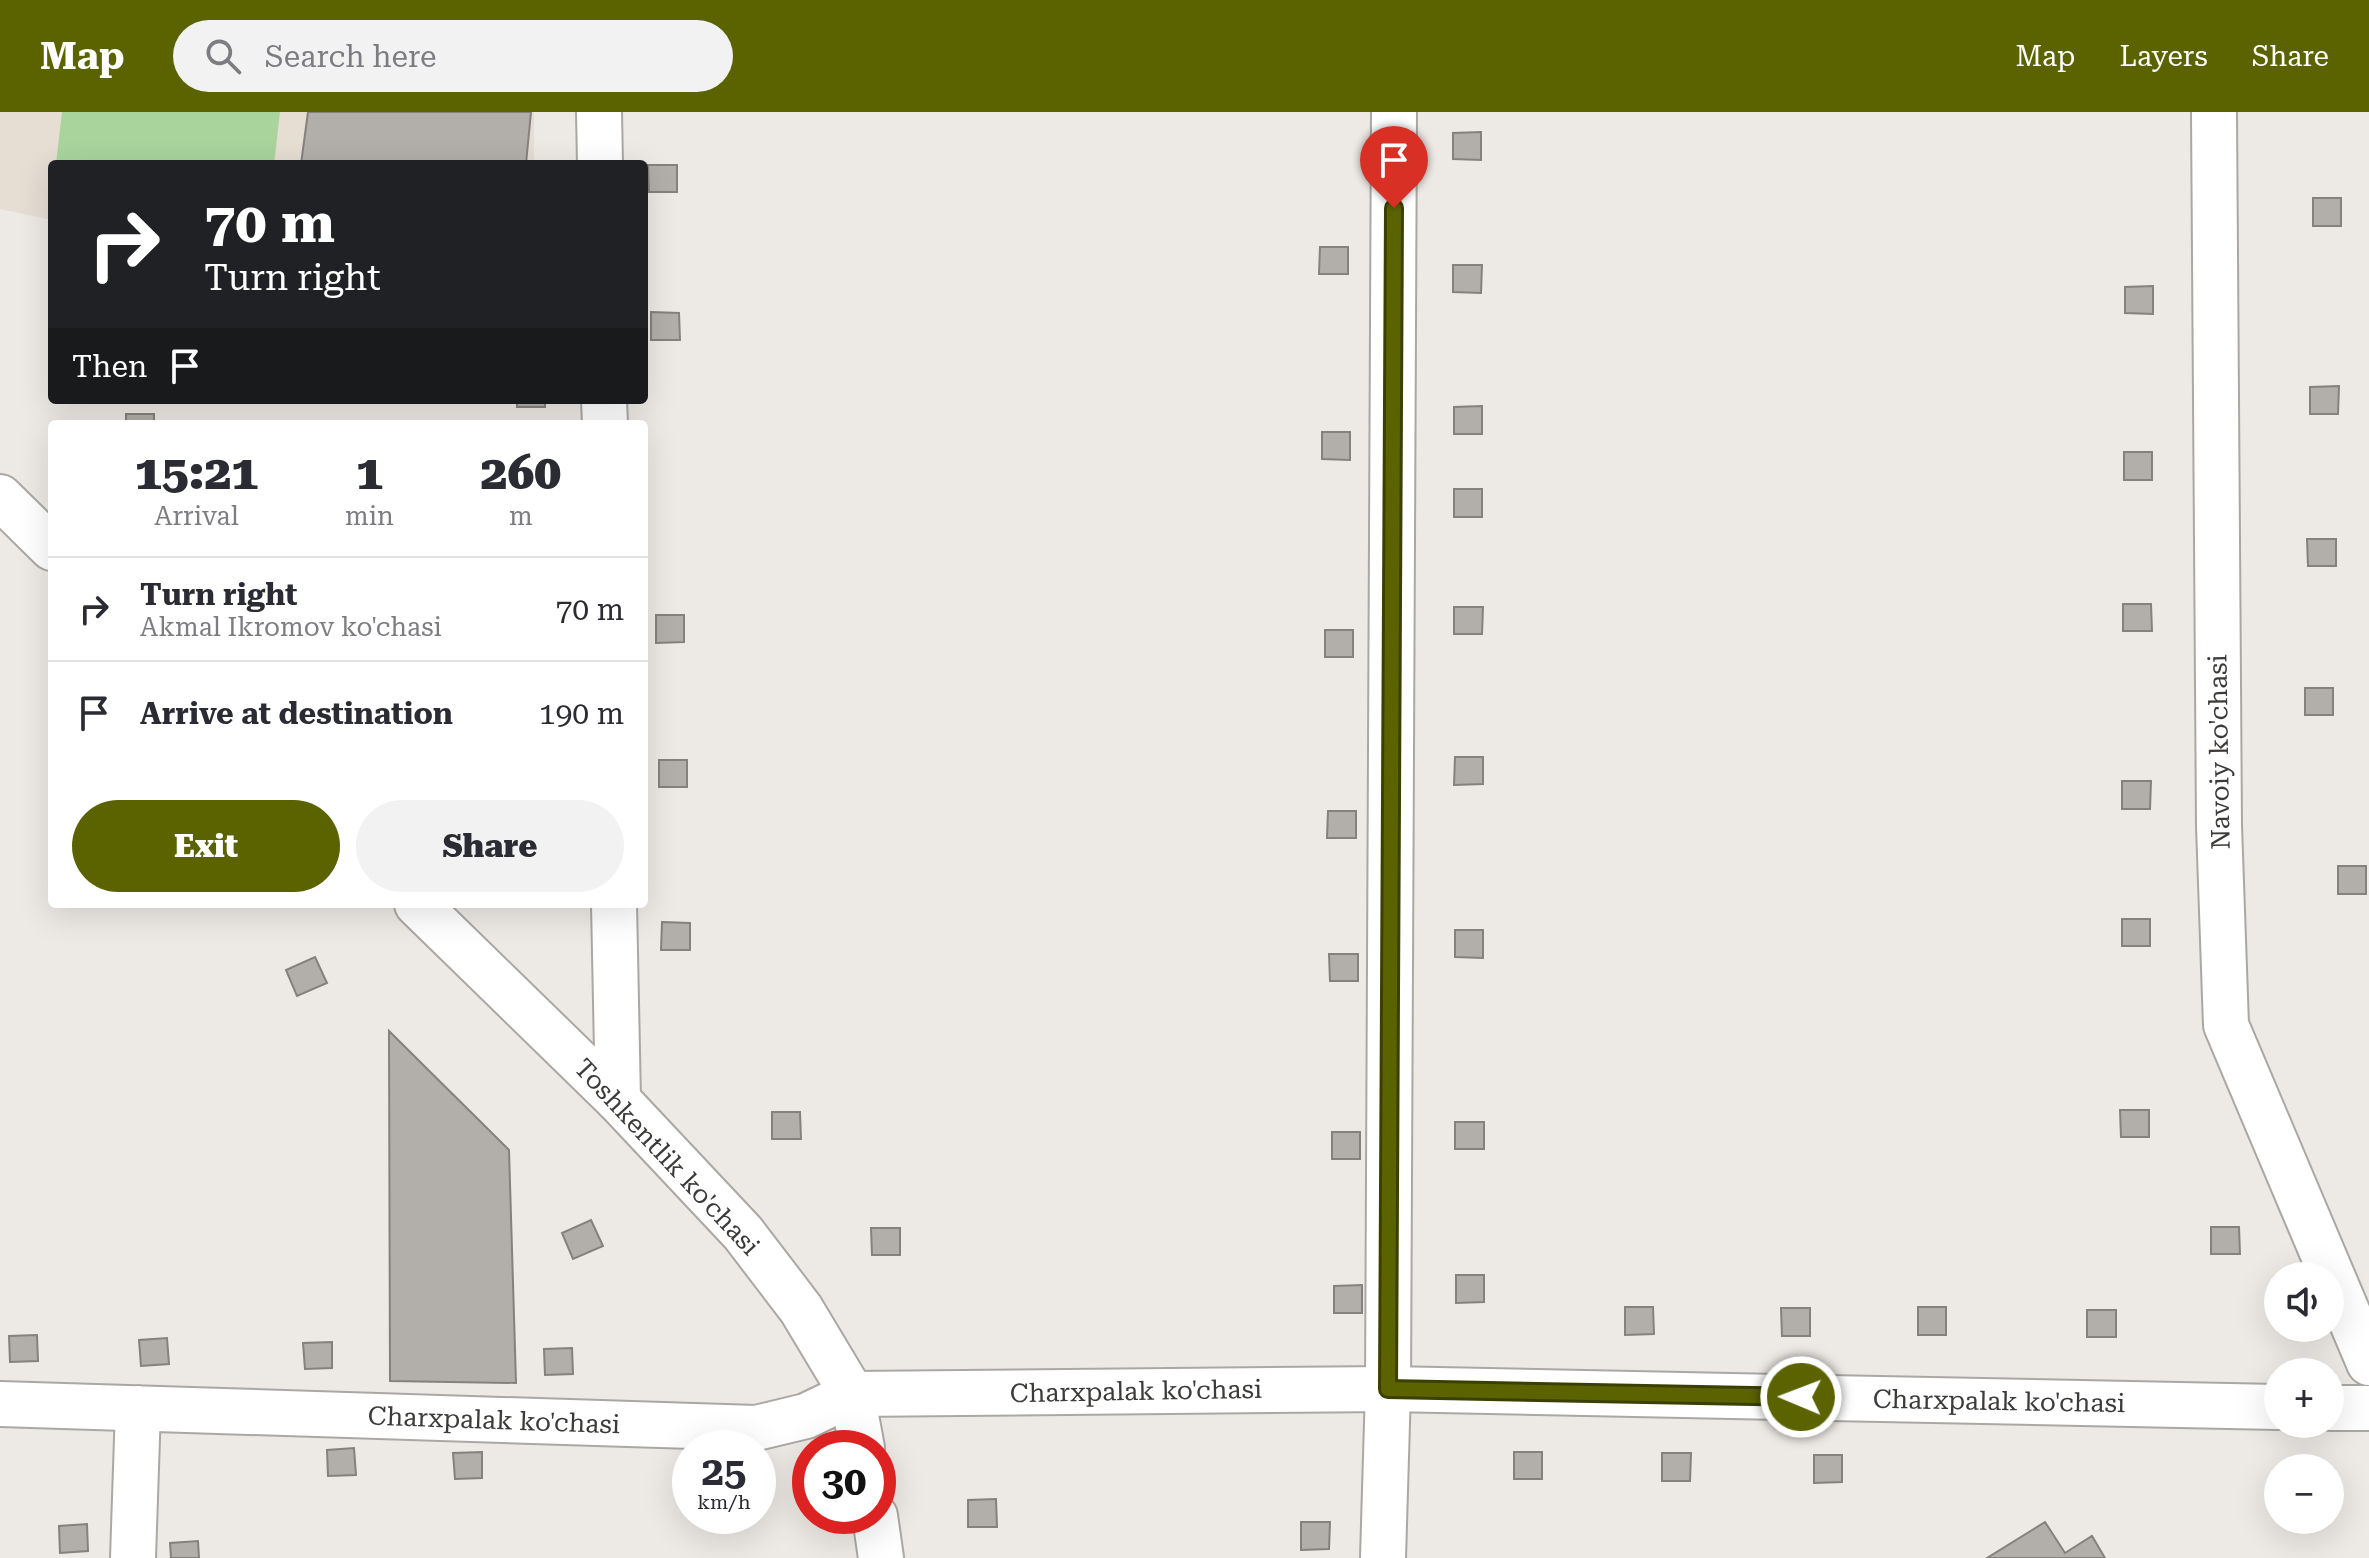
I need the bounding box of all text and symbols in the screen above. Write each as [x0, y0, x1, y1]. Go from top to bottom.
search box [173, 20, 733, 92]
text: Map [40, 34, 125, 78]
icon: search [201, 34, 245, 78]
text: Search here [265, 39, 437, 74]
text: Map [2016, 40, 2075, 73]
text: Layers [2119, 40, 2208, 73]
text: Share [2252, 40, 2329, 73]
pin [1360, 126, 1428, 208]
icon: arrive [1372, 138, 1416, 182]
text: 70 m [204, 190, 335, 256]
icon: right [72, 192, 176, 296]
text: Turn right [204, 257, 381, 299]
icon: arrive [163, 344, 207, 388]
text: Then [72, 349, 147, 384]
text: 15:21 [135, 445, 258, 501]
text: 1 [356, 445, 383, 501]
text: 260 [481, 445, 561, 501]
text: Arrival [154, 501, 239, 531]
text: min [345, 501, 394, 531]
text: m [509, 501, 533, 531]
text: Turn right [140, 577, 297, 612]
icon: right [72, 587, 116, 631]
text: 70 m [555, 592, 624, 627]
text: Akmal Ikromov ko'chasi [140, 612, 442, 642]
street label: Navoiy ko'chasi [2202, 654, 2236, 850]
icon: arrive [72, 691, 116, 735]
text: Arrive at destination [140, 696, 453, 731]
text: 190 m [539, 696, 624, 731]
button: Exit [72, 800, 340, 892]
button: Share [356, 800, 624, 892]
street label: Toshkentlik ko'chasi [568, 1053, 766, 1261]
map controls [2264, 1262, 2344, 1534]
button: sound [2264, 1262, 2344, 1342]
position arrow [1759, 1355, 1843, 1439]
button: + [2264, 1358, 2344, 1438]
street label: Charxpalak ko'chasi [1010, 1374, 1262, 1408]
street label: Charxpalak ko'chasi [1873, 1384, 2125, 1418]
street label: Charxpalak ko'chasi [367, 1401, 621, 1439]
speed limit sign: 30 [792, 1430, 896, 1534]
text: 25 [702, 1448, 746, 1495]
button: − [2264, 1454, 2344, 1534]
text: km/h [697, 1490, 751, 1514]

